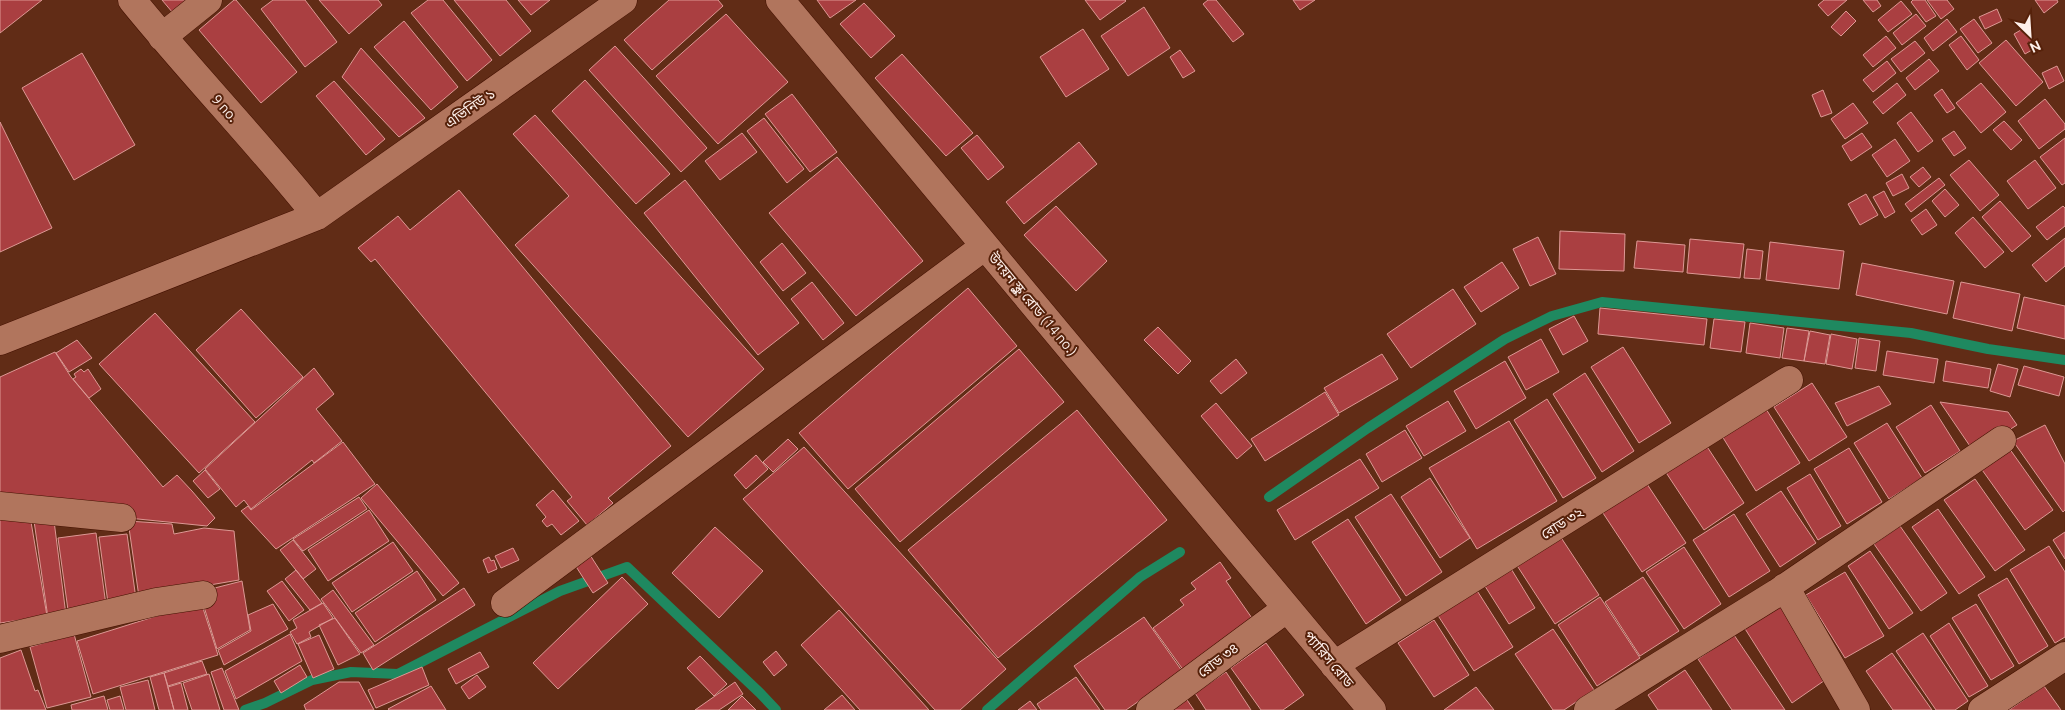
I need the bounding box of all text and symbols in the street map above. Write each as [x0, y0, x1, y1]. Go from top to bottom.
north arrow [2005, 10, 2055, 60]
text: N [2027, 37, 2044, 56]
street label: এভিনিউ ১ [442, 85, 498, 131]
street label: 9 no. [209, 91, 241, 125]
street label: উদয়ন স্কুল রোড (14 no.) [984, 249, 1081, 359]
street label: রোড ৩২ [1538, 503, 1587, 542]
street label: প্যারিস রোড [1301, 628, 1358, 691]
street label: রোড ৩৪ [1194, 640, 1242, 680]

